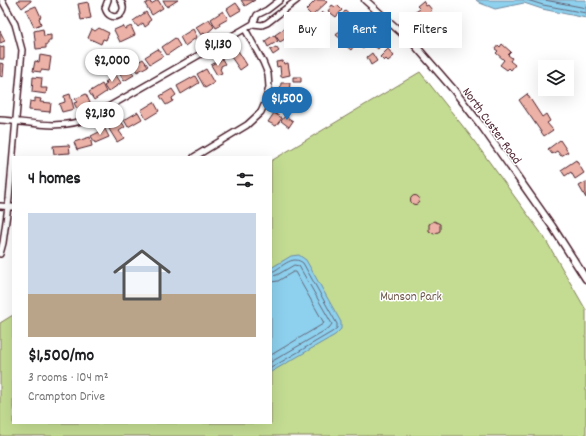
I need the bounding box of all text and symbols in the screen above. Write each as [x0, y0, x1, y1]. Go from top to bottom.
chip: Buy [284, 12, 330, 48]
chip: Rent [338, 12, 391, 48]
chip: Filters [399, 12, 462, 48]
pin: $1,130 [185, 33, 251, 67]
text: $1,130 [204, 36, 232, 55]
pin: $2,000 [79, 49, 145, 83]
text: $2,000 [94, 52, 130, 71]
map controls [538, 60, 574, 96]
button: layers [538, 60, 574, 96]
street label: North Custer Road [457, 84, 525, 169]
pin: $1,500 [254, 87, 320, 121]
text: $1,500 [271, 90, 303, 109]
pin: $2,130 [67, 102, 133, 136]
text: $2,130 [85, 105, 115, 124]
text: 4 homes [28, 168, 81, 192]
icon: filters [234, 169, 256, 191]
icon: home [106, 239, 178, 311]
park label: Munson Park [380, 288, 442, 307]
text: $1,500/mo [28, 345, 94, 369]
text: 3 rooms · 104 m² [28, 369, 108, 388]
text: Crampton Drive [28, 388, 105, 407]

